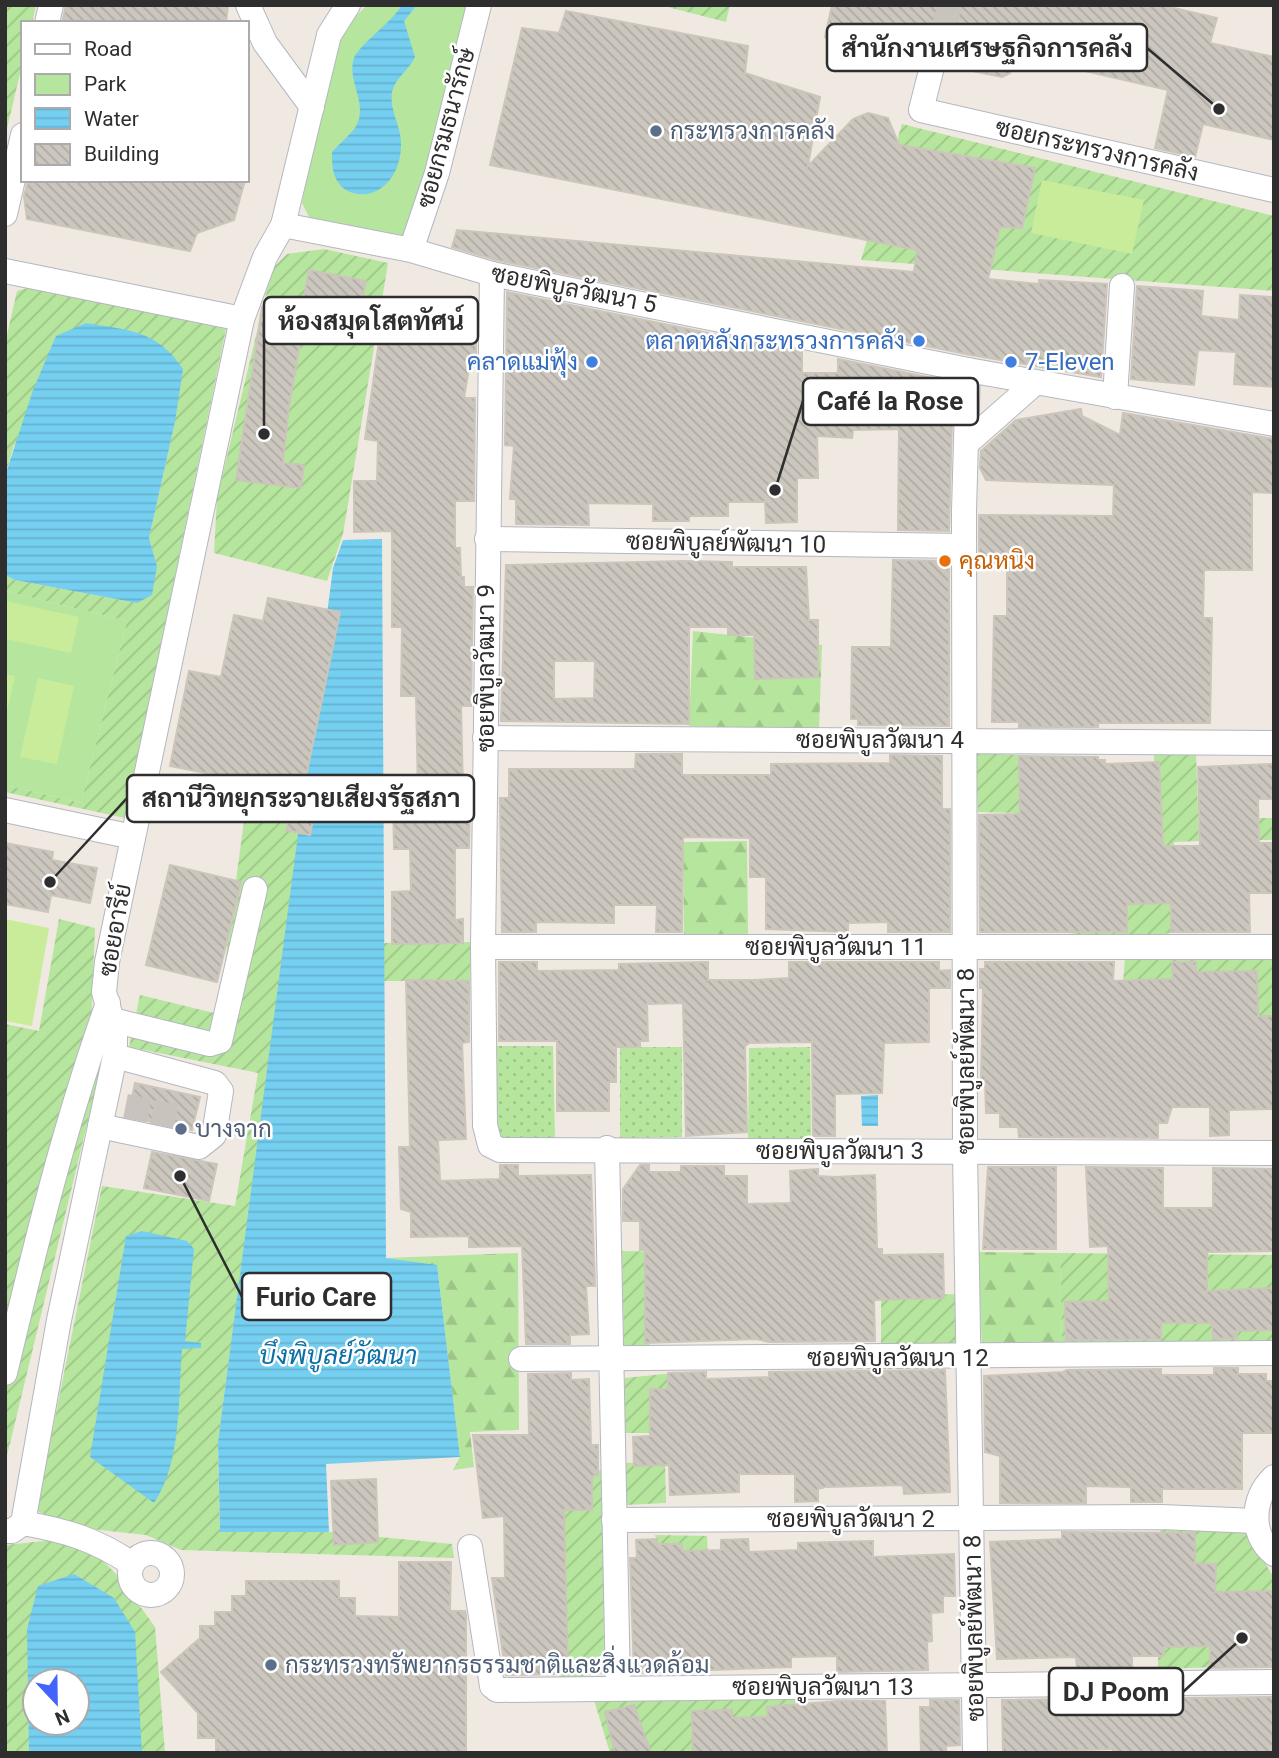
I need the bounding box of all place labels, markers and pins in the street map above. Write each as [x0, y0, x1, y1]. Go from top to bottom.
callout: สำนักงานเศรษฐกิจการคลัง [827, 24, 1147, 71]
place label: กระทรวงการคลัง [670, 117, 835, 145]
marker: กระทรวงการคลัง [648, 123, 664, 139]
callout: ห้องสมุดโสตทัศน์ [264, 297, 478, 344]
place label: ตลาดหลังกระทรวงการคลัง [645, 327, 905, 355]
marker: ตลาดหลังกระทรวงการคลัง [911, 333, 927, 349]
place label: คลาดแม่ฟุ้ง [467, 347, 578, 378]
place label: 7-Eleven [1025, 348, 1115, 376]
marker: คลาดแม่ฟุ้ง [584, 354, 600, 370]
marker: 7-Eleven [1003, 354, 1019, 370]
callout: Café la Rose [803, 378, 978, 425]
place label: คุณหนิง [959, 547, 1035, 577]
marker: คุณหนิง [937, 553, 953, 569]
callout: สถานีวิทยุกระจายเสียงรัฐสภา [127, 775, 474, 822]
place label: บางจาก [195, 1115, 272, 1143]
marker: บางจาก [173, 1121, 189, 1137]
callout: Furio Care [242, 1273, 391, 1320]
place label: กระทรวงทรัพยากรธรรมชาติและสิ่งแวดล้อม [285, 1645, 710, 1679]
marker: กระทรวงทรัพยากรธรรมชาติและสิ่งแวดล้อม [263, 1657, 279, 1673]
callout: DJ Poom [1049, 1668, 1183, 1715]

